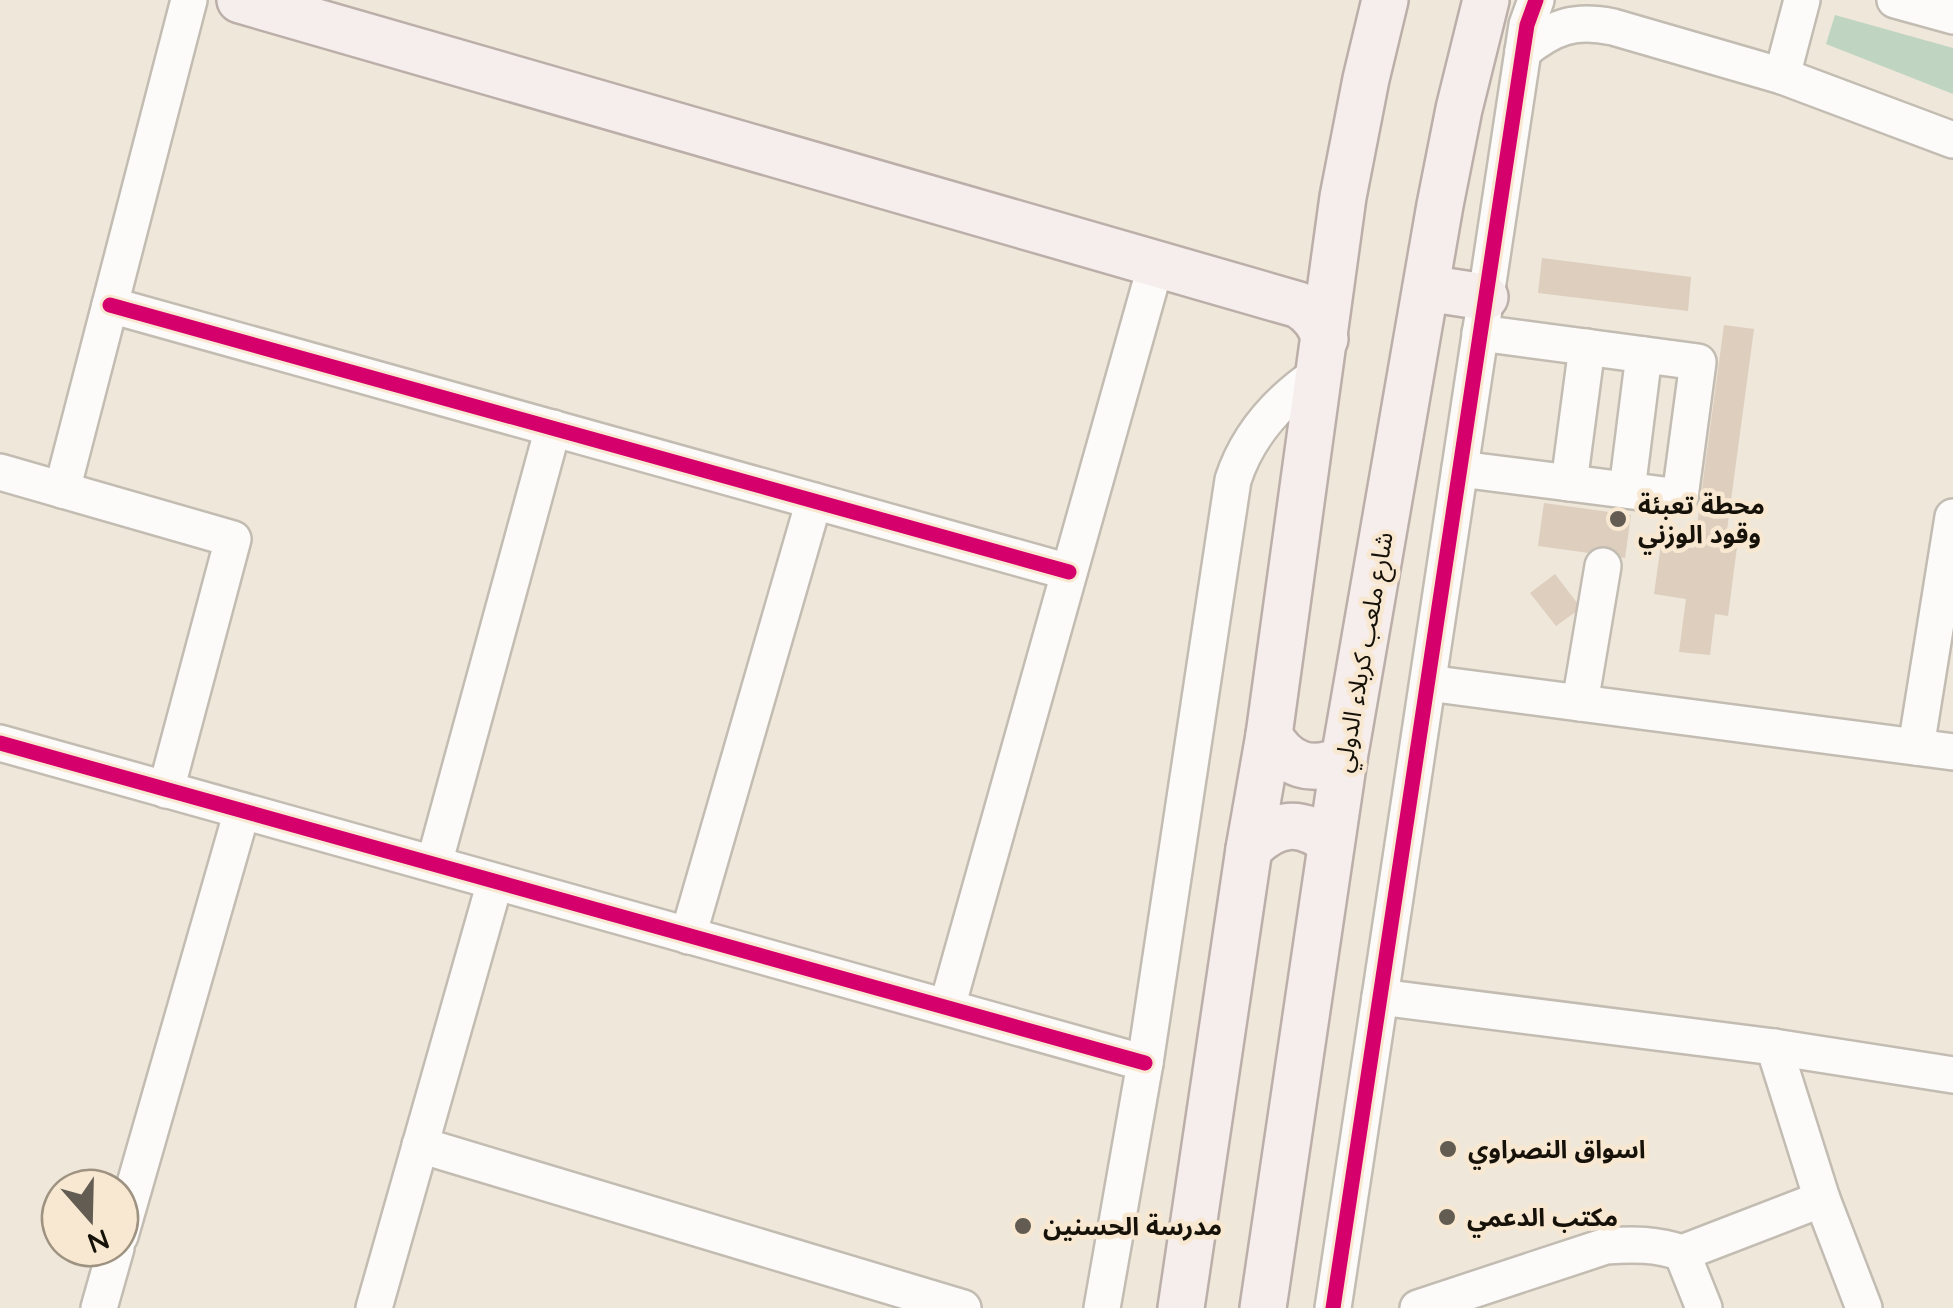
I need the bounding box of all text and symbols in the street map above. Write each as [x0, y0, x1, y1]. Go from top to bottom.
place label: محطة تعبئة وقود الوزني [1638, 489, 1765, 555]
marker: محطة تعبئة وقود الوزني [1607, 508, 1629, 530]
street label: شارع ملعب كربلاء الدولي [1326, 529, 1404, 775]
place label: اسواق النصراوي [1468, 1133, 1646, 1170]
marker: اسواق النصراوي [1437, 1138, 1459, 1160]
north arrow [40, 1168, 140, 1268]
place label: مكتب الدعمي [1467, 1201, 1618, 1238]
marker: مكتب الدعمي [1436, 1206, 1458, 1228]
place label: مدرسة الحسنين [1043, 1210, 1222, 1241]
marker: مدرسة الحسنين [1012, 1215, 1034, 1237]
text: N [83, 1222, 114, 1262]

